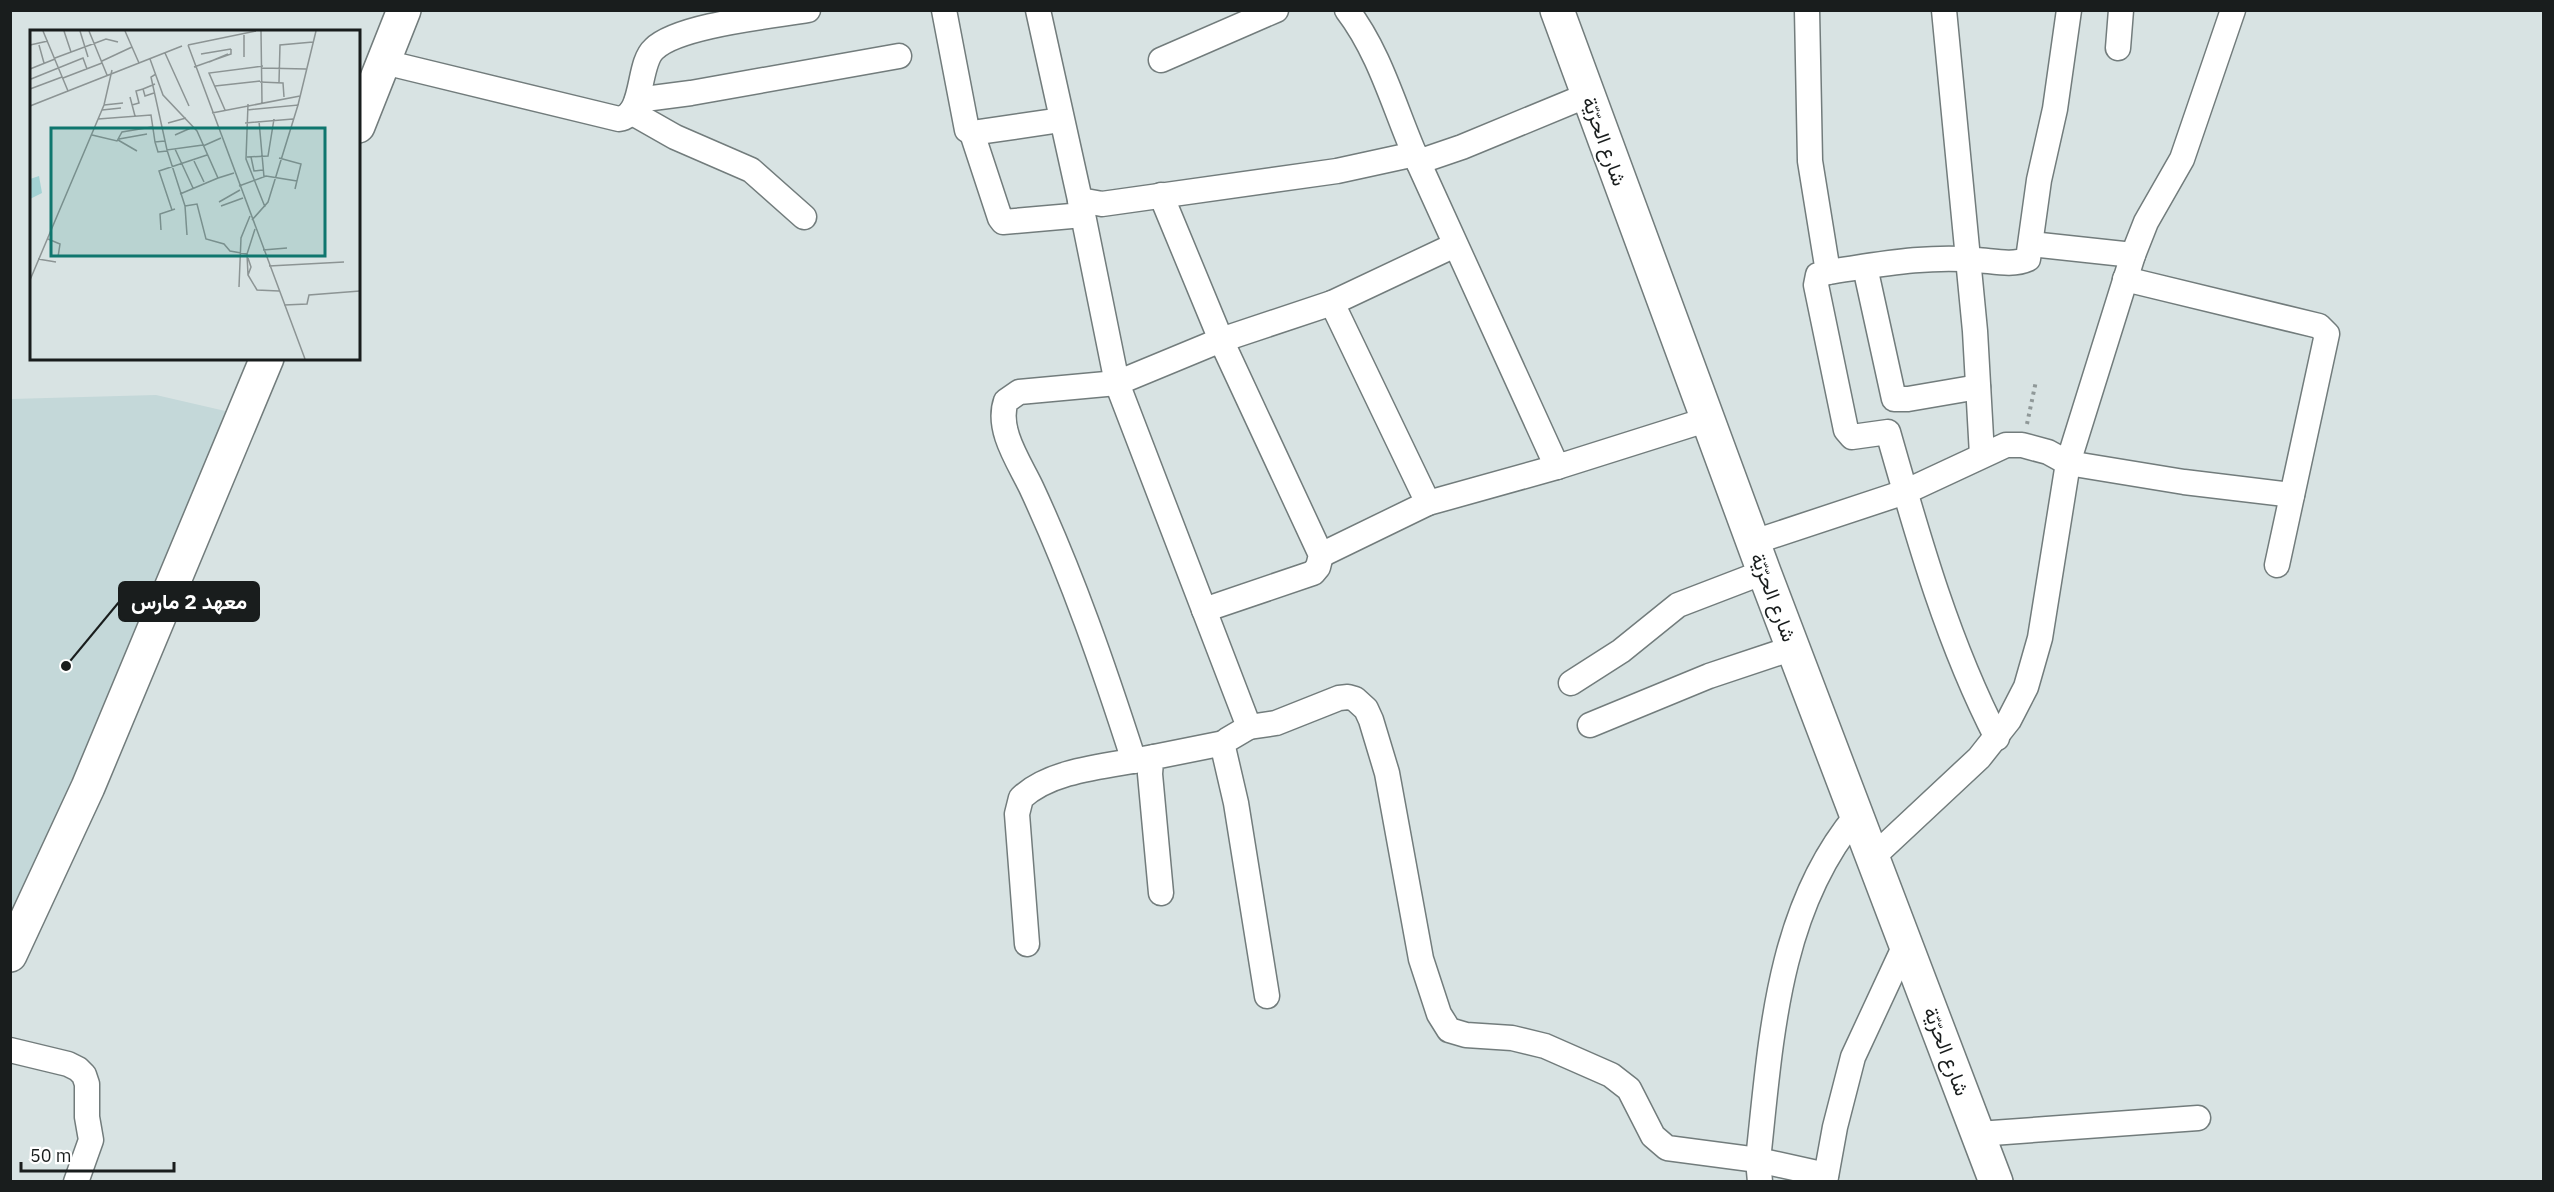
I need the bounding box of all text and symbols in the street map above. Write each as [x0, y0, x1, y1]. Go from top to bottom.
inset map [30, 30, 360, 360]
street label: شارع الحرّيّة [1575, 93, 1634, 190]
street label: شارع الحرّيّة [1744, 549, 1803, 646]
callout: معهد 2 مارس [119, 582, 259, 621]
text: معهد 2 مارس [131, 587, 247, 615]
street label: شارع الحرّيّة [1917, 1003, 1976, 1100]
scale bar [21, 1135, 174, 1173]
text: 50 m [30, 1144, 72, 1167]

